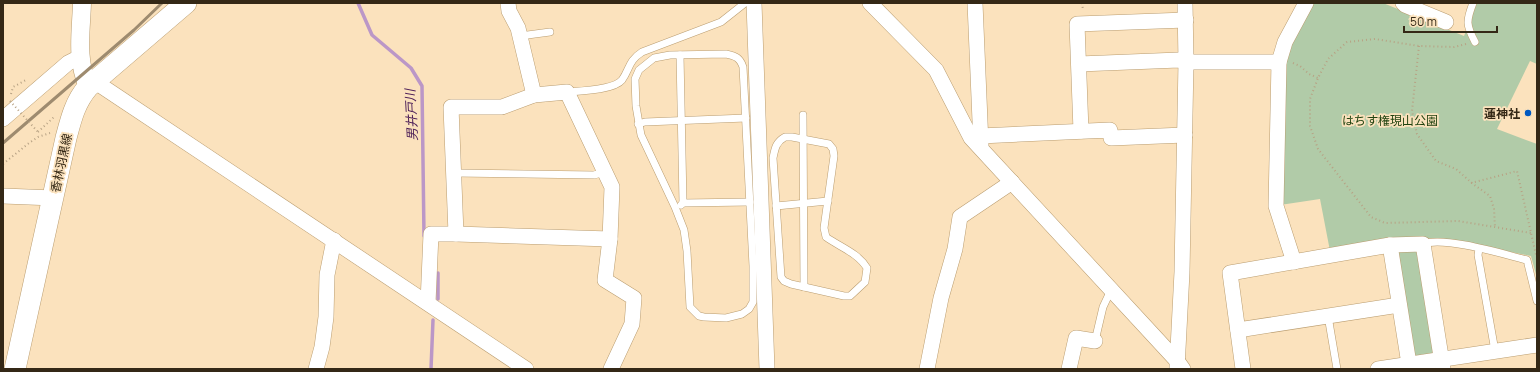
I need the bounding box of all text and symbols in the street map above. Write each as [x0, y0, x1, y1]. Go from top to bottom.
scale bar [1404, 8, 1497, 34]
text: 50 m [1410, 13, 1437, 30]
water label: 男井戸川 [401, 87, 421, 141]
place label: 蓮神社 [1484, 105, 1520, 122]
marker: 蓮神社 [1523, 108, 1533, 118]
park label: はちす権現山公園 [1342, 112, 1438, 129]
street label: 香林羽黒線 [46, 132, 76, 194]

